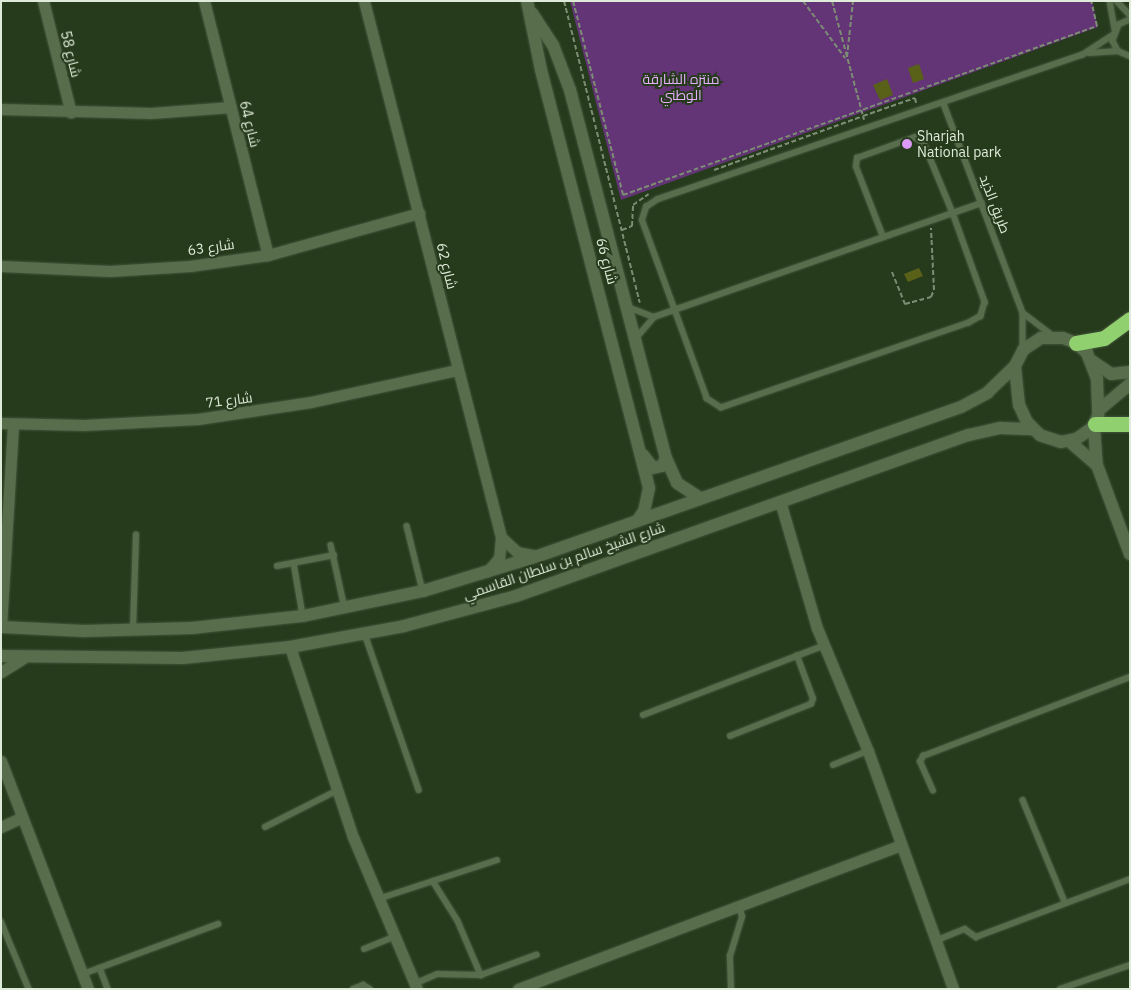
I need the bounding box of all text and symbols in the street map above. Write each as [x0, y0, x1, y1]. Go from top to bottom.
street label: شارع 58 [57, 29, 85, 79]
park label: منتزه الشارقة الوطني [643, 71, 719, 104]
street label: شارع 64 [236, 99, 264, 149]
place label: Sharjah National park [917, 128, 1001, 160]
marker: Sharjah National park [901, 138, 913, 150]
street label: طريق الذيد [976, 172, 1014, 236]
street label: شارع 63 [186, 235, 236, 259]
street label: شارع 66 [593, 236, 621, 286]
street label: شارع 62 [433, 241, 461, 291]
street label: شارع 71 [205, 389, 253, 411]
street label: شارع الشيخ سالم بن سلطان القاسمي [461, 518, 667, 604]

